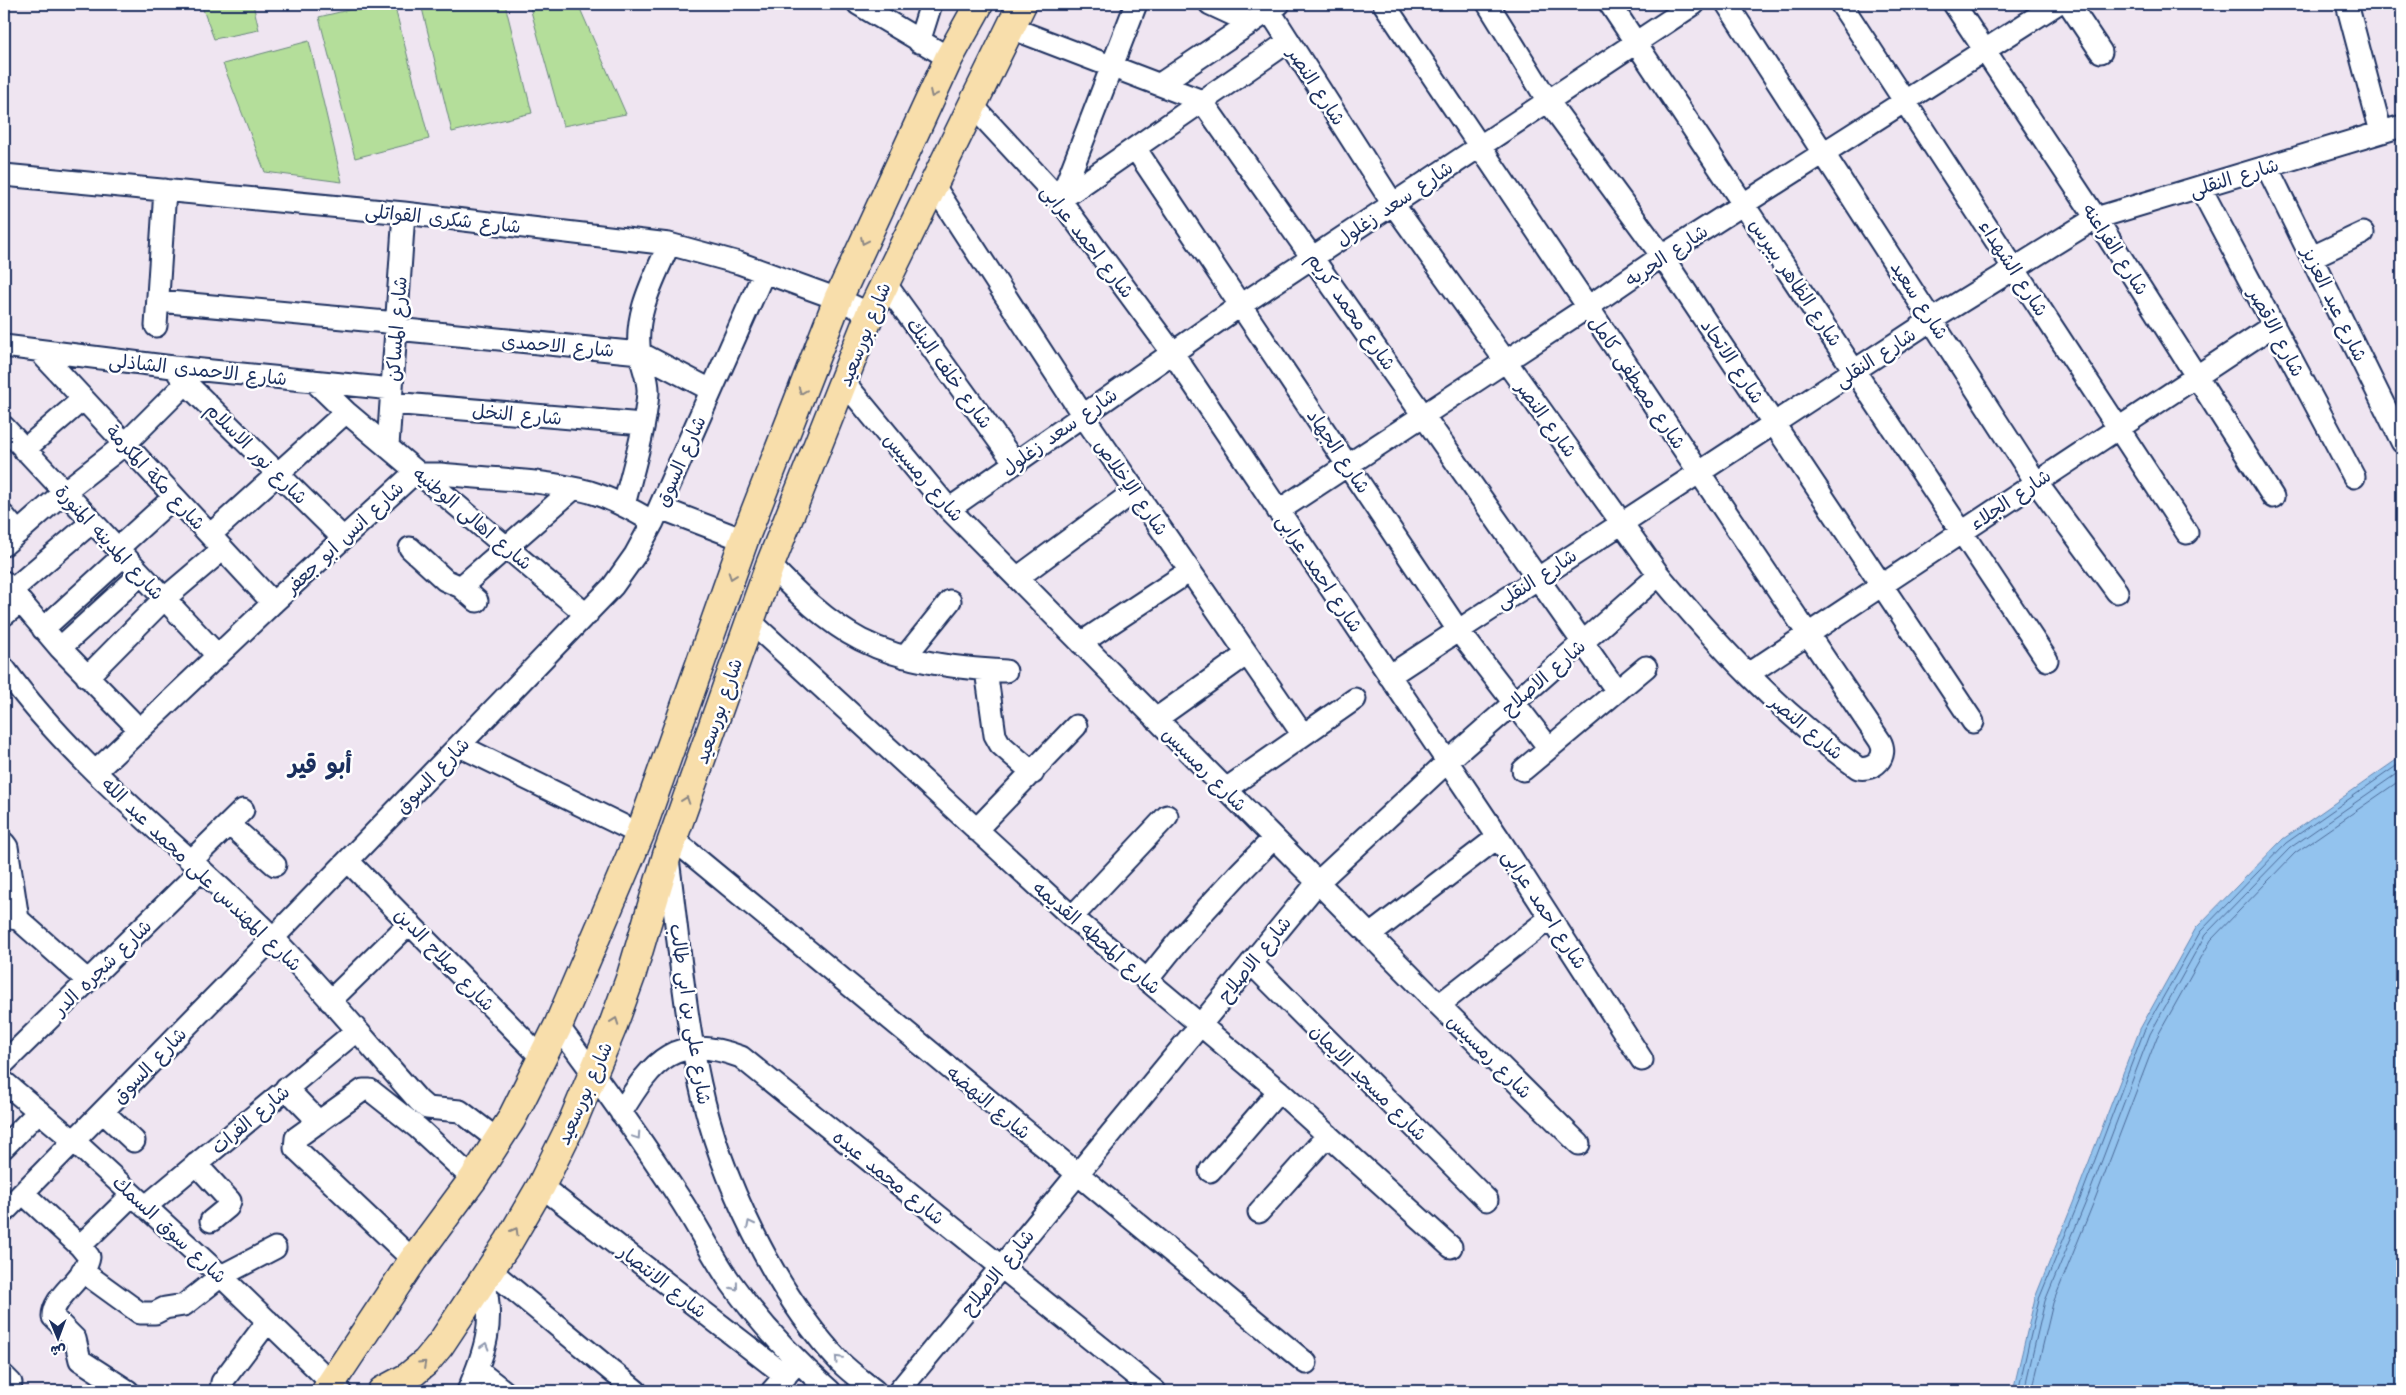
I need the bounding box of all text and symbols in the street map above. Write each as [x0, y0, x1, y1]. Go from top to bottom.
street label: شارع النصر [1279, 41, 1351, 131]
one-way arrow [928, 89, 939, 98]
street label: شارع النقلى [2187, 152, 2282, 205]
street label: شارع سعد زغلول [1331, 155, 1459, 254]
street label: شارع احمد عرابى [1034, 179, 1140, 305]
street label: شارع شكرى القواتلى [364, 198, 522, 241]
street label: شارع الفراعنه [2075, 199, 2155, 301]
street label: شارع الظاهر بيبرس [1742, 213, 1848, 352]
street label: شارع الشهداء [1972, 216, 2054, 322]
street label: شارع الحريه [1620, 218, 1714, 294]
one-way arrow [860, 236, 871, 245]
street label: شارع عبد العزيز [2293, 241, 2373, 367]
street label: شارع محمد كريم [1300, 247, 1402, 376]
street label: شارع سعيد [1883, 256, 1954, 345]
street label: شارع المساكن [380, 276, 415, 383]
street label: شارع بورسعيد [832, 278, 899, 391]
street label: شارع الاقصر [2240, 282, 2310, 382]
street label: شارع مصطفى كامل [1582, 311, 1692, 455]
street label: شارع خلف البنك [899, 313, 998, 435]
street label: شارع الاتحاد [1693, 314, 1770, 410]
street label: شارع النقلى [1830, 322, 1922, 395]
street label: شارع الاحمدى [500, 328, 615, 365]
street label: شارع الاحمدى الشاذلى [107, 348, 288, 393]
street label: شارع النصر [1508, 375, 1583, 464]
street label: شارع سعد زغلول [996, 382, 1123, 482]
one-way arrow [798, 386, 808, 395]
street label: شارع نور الاسلام [199, 397, 313, 511]
street label: شارع النخل [471, 398, 563, 433]
street label: شارع الجهاد [1300, 404, 1376, 499]
street label: شارع السوق [649, 412, 713, 511]
street label: شارع مكة المكرمة [99, 419, 211, 537]
street label: شارع رمسيس [877, 428, 969, 528]
street label: شارع الإخلاص [1087, 434, 1174, 542]
street label: شارع اهالى الوطنيه [407, 461, 537, 577]
street label: شارع الجلاء [1965, 463, 2057, 537]
street label: شارع انس ابو جعفر [278, 476, 410, 602]
street label: شارع المدينه المنورة [48, 479, 170, 607]
street label: شارع احمد عرابى [1269, 509, 1368, 638]
street label: شارع النقلى [1491, 543, 1583, 616]
one-way arrow [727, 571, 737, 580]
street label: شارع الاصلاح [1496, 634, 1592, 722]
street label: شارع بورسعيد [689, 655, 750, 768]
street label: شارع النصر [1762, 688, 1849, 767]
street label: شارع رمسيس [1155, 722, 1252, 819]
street label: شارع السوق [390, 732, 476, 820]
district label: أبو قير [287, 749, 352, 783]
street label: شارع المهندس على محمد عبد الله [95, 772, 307, 978]
one-way arrow [681, 796, 691, 805]
street label: شارع احمد عرابى [1495, 845, 1593, 975]
street label: شارع المحطه القديمه [1026, 875, 1166, 1001]
street label: شارع صلاح الدين [388, 902, 500, 1018]
street label: شارع الاصلاح [1212, 911, 1298, 1009]
street label: شارع شجره الدر [46, 914, 158, 1024]
street label: شارع على بن ابى طالب [662, 922, 717, 1107]
street label: شارع رمسيس [1440, 1009, 1537, 1106]
one-way arrow [608, 1017, 619, 1026]
street label: شارع مسجد الايمان [1303, 1018, 1433, 1148]
street label: شارع السوق [107, 1022, 193, 1110]
street label: شارع بورسعيد [551, 1038, 620, 1149]
street label: شارع النهضه [940, 1060, 1036, 1146]
street label: شارع الفرات [206, 1079, 296, 1161]
street label: شارع محمد عبده [826, 1124, 950, 1232]
one-way arrow [631, 1131, 640, 1140]
street label: شارع سوق السمك [106, 1170, 232, 1290]
one-way arrow [747, 1220, 757, 1229]
street label: شارع الاصلاح [955, 1224, 1041, 1322]
one-way arrow [509, 1228, 519, 1237]
street label: شارع الانتصار [611, 1238, 712, 1325]
one-way arrow [730, 1281, 738, 1290]
north arrow [32, 1312, 82, 1362]
text: ش [50, 1340, 66, 1360]
one-way arrow [479, 1342, 489, 1350]
one-way arrow [835, 1356, 844, 1365]
one-way arrow [417, 1361, 426, 1370]

